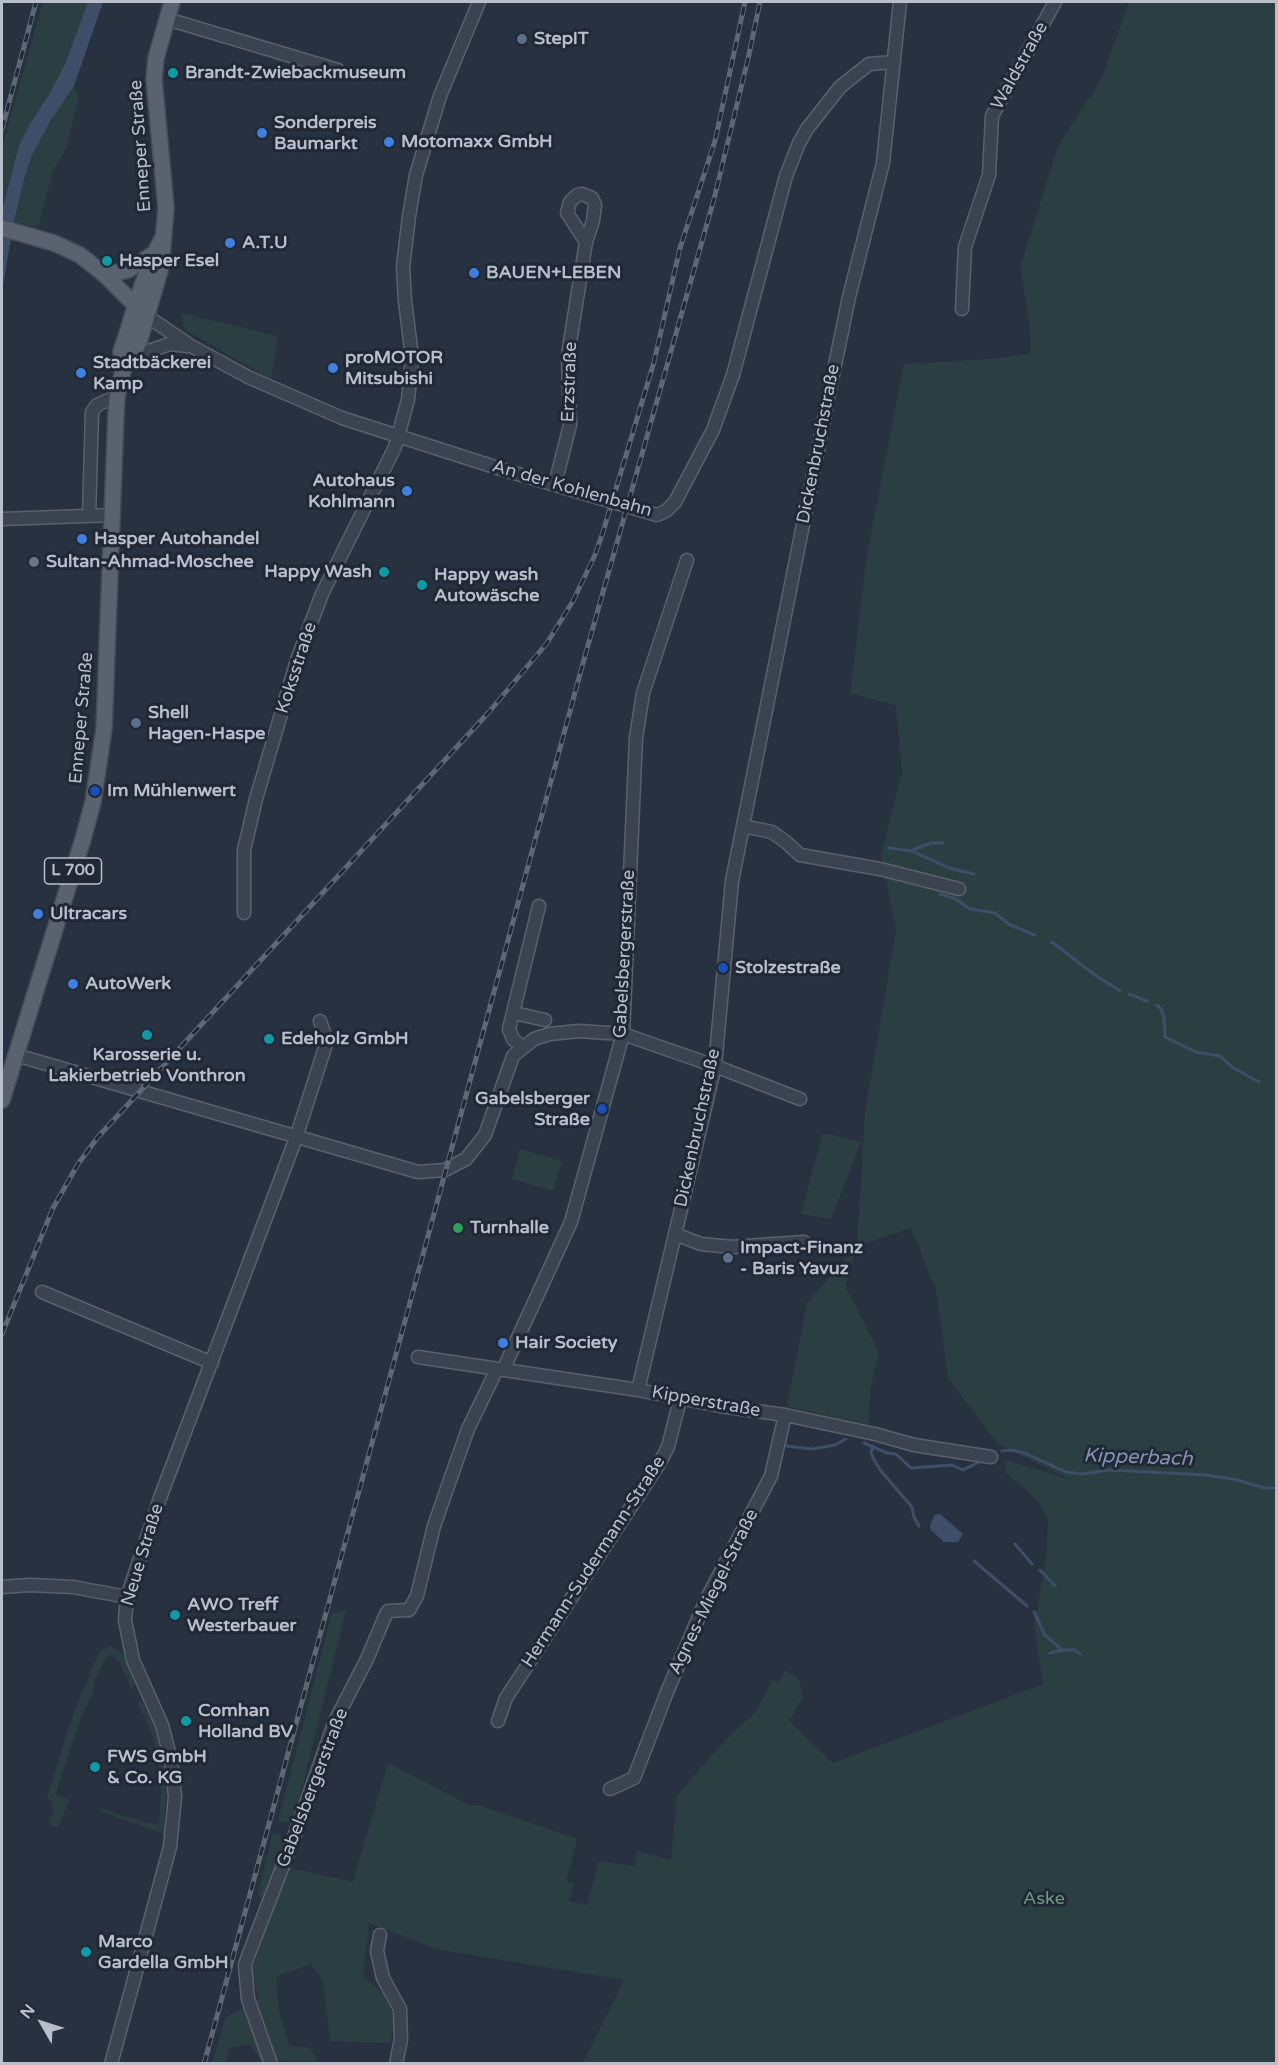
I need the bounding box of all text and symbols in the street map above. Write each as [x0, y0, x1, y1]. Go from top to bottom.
street label: Waldstraße [987, 18, 1053, 114]
place label: StepIT [534, 28, 589, 50]
marker: StepIT [515, 32, 529, 46]
place label: Brandt-Zwiebackmuseum [185, 62, 406, 84]
marker: Brandt-Zwiebackmuseum [166, 66, 180, 80]
street label: Enneper Straße [126, 79, 156, 213]
place label: Sonderpreis Baumarkt [274, 112, 377, 154]
marker: Sonderpreis Baumarkt [255, 126, 269, 140]
place label: Motomaxx GmbH [401, 131, 553, 153]
marker: Motomaxx GmbH [382, 135, 396, 149]
place label: A.T.U [242, 232, 288, 254]
marker: A.T.U [223, 236, 237, 250]
place label: Hasper Esel [119, 250, 219, 272]
marker: Hasper Esel [100, 254, 114, 268]
place label: BAUEN+LEBEN [486, 262, 622, 284]
marker: BAUEN+LEBEN [467, 266, 481, 280]
street label: Erzstraße [558, 341, 582, 423]
place label: proMOTOR Mitsubishi [345, 347, 443, 389]
place label: Stadtbäckerei Kamp [93, 352, 211, 394]
marker: proMOTOR Mitsubishi [326, 361, 340, 375]
street label: Dickenbruchstraße [793, 363, 845, 525]
marker: Stadtbäckerei Kamp [74, 366, 88, 380]
street label: An der Kohlenbahn [490, 456, 654, 522]
place label: Autohaus Kohlmann [308, 470, 395, 512]
marker: Autohaus Kohlmann [400, 484, 414, 498]
place label: Hasper Autohandel [94, 528, 259, 550]
marker: Hasper Autohandel [75, 532, 89, 546]
place label: Sultan-Ahmad-Moschee [46, 551, 254, 573]
marker: Sultan-Ahmad-Moschee [27, 555, 41, 569]
place label: Happy Wash [264, 561, 372, 583]
place label: Happy wash Autowäsche [434, 564, 539, 606]
marker: Happy Wash [377, 565, 391, 579]
marker: Happy wash Autowäsche [415, 578, 429, 592]
street label: Koksstraße [272, 620, 322, 716]
street label: Enneper Straße [65, 651, 99, 785]
place label: Shell Hagen-Haspe [148, 702, 265, 744]
marker: Shell Hagen-Haspe [129, 716, 143, 730]
place label: Im Mühlenwert [107, 780, 236, 802]
marker: Im Mühlenwert [88, 784, 102, 798]
road number: L 700 [44, 858, 101, 884]
street label: Gabelsbergerstraße [610, 869, 640, 1039]
place label: Ultracars [50, 903, 127, 925]
marker: Ultracars [31, 907, 45, 921]
place label: Stolzestraße [735, 957, 841, 979]
marker: Stolzestraße [716, 961, 730, 975]
place label: AutoWerk [85, 973, 171, 995]
marker: AutoWerk [66, 977, 80, 991]
marker: Karosserie u. Lakierbetrieb Vonthron [140, 1028, 154, 1042]
place label: Edeholz GmbH [281, 1028, 409, 1050]
marker: Edeholz GmbH [262, 1032, 276, 1046]
place label: Karosserie u. Lakierbetrieb Vonthron [48, 1044, 246, 1086]
street label: Dickenbruchstraße [671, 1047, 725, 1209]
place label: Gabelsberger Straße [475, 1088, 590, 1130]
marker: Gabelsberger Straße [595, 1102, 609, 1116]
place label: Turnhalle [470, 1217, 549, 1239]
marker: Turnhalle [451, 1221, 465, 1235]
place label: Impact-Finanz - Baris Yavuz [740, 1237, 863, 1280]
marker: Impact-Finanz - Baris Yavuz [721, 1251, 735, 1265]
place label: Hair Society [515, 1332, 618, 1354]
marker: Hair Society [496, 1336, 510, 1350]
street label: Kipperstraße [650, 1382, 762, 1422]
water label: Kipperbach [1083, 1444, 1193, 1472]
street label: Hermann-Sudermann-Straße [518, 1452, 670, 1672]
street label: Neue Straße [117, 1501, 169, 1609]
street label: Agnes-Miegel-Straße [665, 1506, 763, 1678]
place label: AWO Treff Westerbauer [187, 1594, 296, 1636]
marker: AWO Treff Westerbauer [168, 1608, 182, 1622]
place label: Comhan Holland BV [198, 1700, 293, 1742]
street label: Gabelsbergerstraße [273, 1705, 353, 1871]
marker: Comhan Holland BV [179, 1714, 193, 1728]
place label: FWS GmbH & Co. KG [107, 1746, 207, 1788]
marker: FWS GmbH & Co. KG [88, 1760, 102, 1774]
park label: Aske [1023, 1888, 1065, 1910]
place label: Marco Gardella GmbH [98, 1931, 229, 1974]
marker: Marco Gardella GmbH [79, 1945, 93, 1959]
north arrow [12, 1993, 72, 2053]
text: N [16, 2000, 40, 2023]

